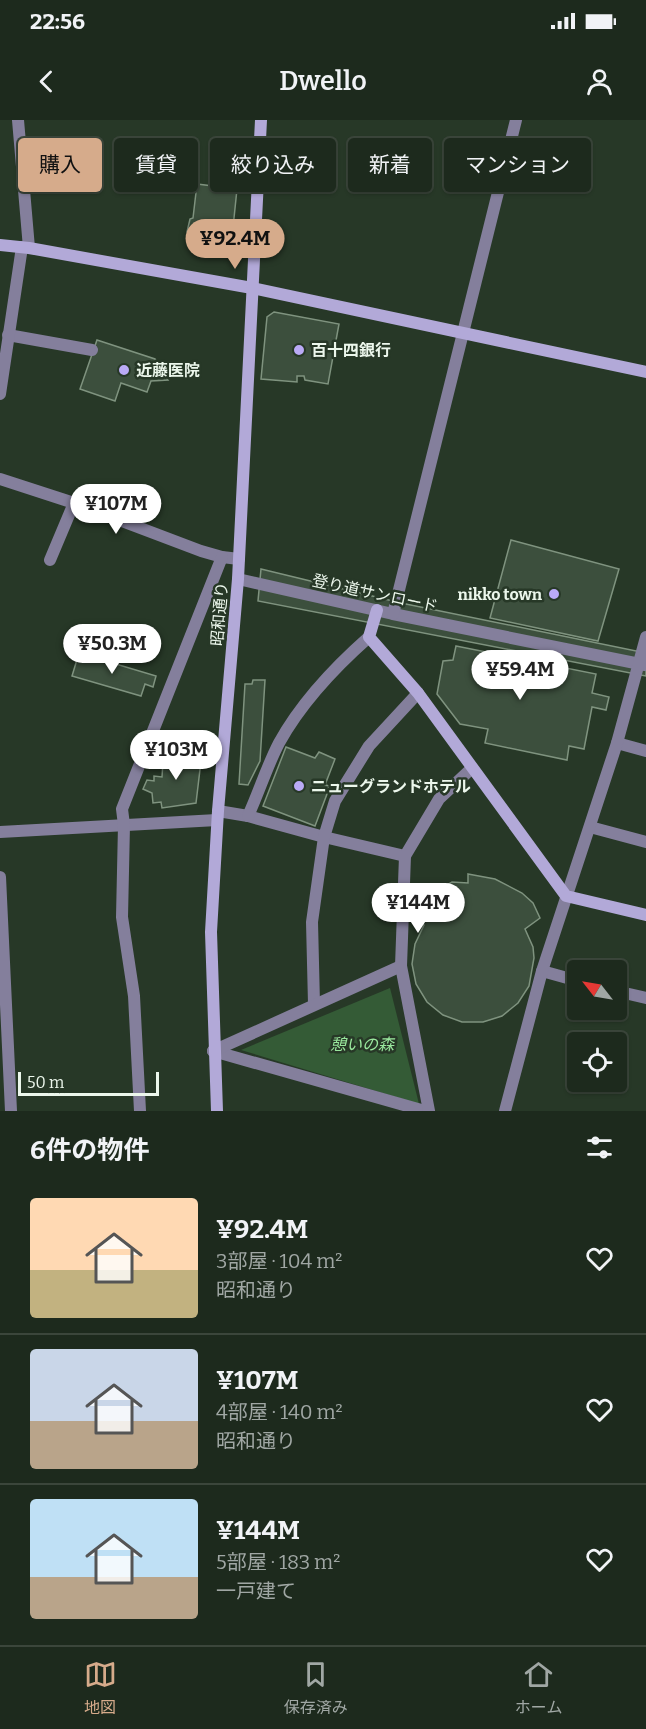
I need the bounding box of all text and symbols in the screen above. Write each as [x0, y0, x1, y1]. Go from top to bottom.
text: 22:56 [30, 8, 85, 35]
icon: back [30, 65, 63, 98]
text: Dwello [279, 65, 367, 97]
icon: person [583, 65, 616, 98]
chip: 購入 [18, 138, 102, 192]
chip: 賃貸 [114, 138, 198, 192]
chip: 絞り込み [210, 138, 336, 192]
chip: 新着 [348, 138, 432, 192]
chip: マンション [444, 138, 591, 192]
pin: ¥92.4M [186, 219, 284, 270]
text: ¥92.4M [200, 226, 270, 250]
place label: 百十四銀行 [311, 341, 391, 360]
marker: 百十四銀行 [292, 343, 306, 357]
place label: 近藤医院 [136, 361, 200, 380]
marker: 近藤医院 [117, 363, 131, 377]
pin: ¥107M [74, 484, 158, 535]
text: ¥107M [84, 491, 148, 515]
street label: 登り道サンロード [310, 571, 439, 616]
street label: 昭和通り [207, 581, 232, 647]
place label: nikko town [457, 585, 543, 604]
marker: nikko town [547, 587, 561, 601]
pin: ¥50.3M [63, 624, 161, 675]
text: ¥50.3M [77, 631, 147, 655]
pin: ¥59.4M [471, 650, 569, 701]
text: ¥59.4M [485, 657, 555, 681]
pin: ¥103M [134, 730, 218, 781]
text: ¥103M [144, 737, 208, 761]
place label: ニューグランドホテル [311, 777, 471, 796]
marker: ニューグランドホテル [292, 779, 306, 793]
pin: ¥144M [376, 883, 460, 934]
text: ¥144M [386, 890, 450, 914]
north arrow [567, 960, 627, 1020]
map controls [567, 960, 627, 1092]
button: locate [567, 1032, 627, 1092]
park label: 憩いの森 [330, 1035, 396, 1054]
scale bar [18, 1069, 159, 1097]
text: 50 m [27, 1073, 64, 1092]
icon: filters [583, 1131, 616, 1164]
text: 6件の物件 [30, 1135, 149, 1166]
text: ¥92.4M [216, 1214, 308, 1245]
icon: home [78, 1222, 150, 1294]
icon: heart [583, 1242, 616, 1275]
text: 3部屋 · 104 m² [216, 1249, 342, 1273]
text: 昭和通り [216, 1278, 296, 1302]
text: ¥107M [216, 1365, 299, 1396]
icon: home [78, 1373, 150, 1445]
icon: heart [583, 1393, 616, 1426]
text: 4部屋 · 140 m² [216, 1400, 343, 1424]
text: 昭和通り [216, 1429, 296, 1453]
text: ¥144M [216, 1515, 300, 1546]
icon: home [78, 1523, 150, 1595]
icon: heart [583, 1543, 616, 1576]
text: 5部屋 · 183 m² [216, 1550, 340, 1574]
text: 一戸建て [216, 1579, 296, 1603]
tab: 地図 [84, 1658, 117, 1718]
tab: 保存済み [284, 1658, 348, 1718]
tab: ホーム [515, 1658, 562, 1718]

